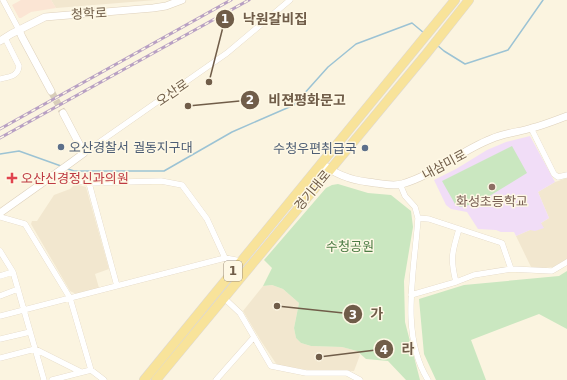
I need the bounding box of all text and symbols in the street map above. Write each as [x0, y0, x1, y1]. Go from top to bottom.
street label: 청학로 [71, 5, 107, 22]
callout: 낙원갈비집 [215, 6, 315, 32]
text: 낙원갈비집 [243, 11, 307, 27]
text: 1 [221, 12, 229, 26]
street label: 오산로 [153, 76, 191, 109]
callout: 비젼평화문고 [240, 87, 354, 113]
text: 비젼평화문고 [268, 92, 346, 108]
text: 2 [246, 93, 254, 107]
place label: 오산경찰서 궐동지구대 [69, 140, 193, 155]
place label: 수청우편취급국 [273, 141, 357, 156]
marker: 오산경찰서 궐동지구대 [56, 142, 66, 152]
marker: 수청우편취급국 [360, 143, 370, 153]
street label: 내삼미로 [420, 147, 469, 182]
street label: 경기대로 [291, 167, 334, 213]
place label: 오산신경정신과의원 [21, 171, 129, 186]
marker: 오산신경정신과의원 [6, 172, 18, 184]
marker: 화성초등학교 [487, 182, 497, 192]
place label: 화성초등학교 [456, 194, 528, 209]
park label: 수청공원 [326, 239, 374, 254]
road number: 1 [224, 261, 242, 281]
callout: 가 [343, 301, 392, 327]
text: 가 [371, 306, 384, 322]
text: 3 [349, 308, 357, 322]
callout: 라 [374, 336, 423, 362]
text: 라 [402, 341, 415, 357]
text: 4 [380, 343, 388, 357]

